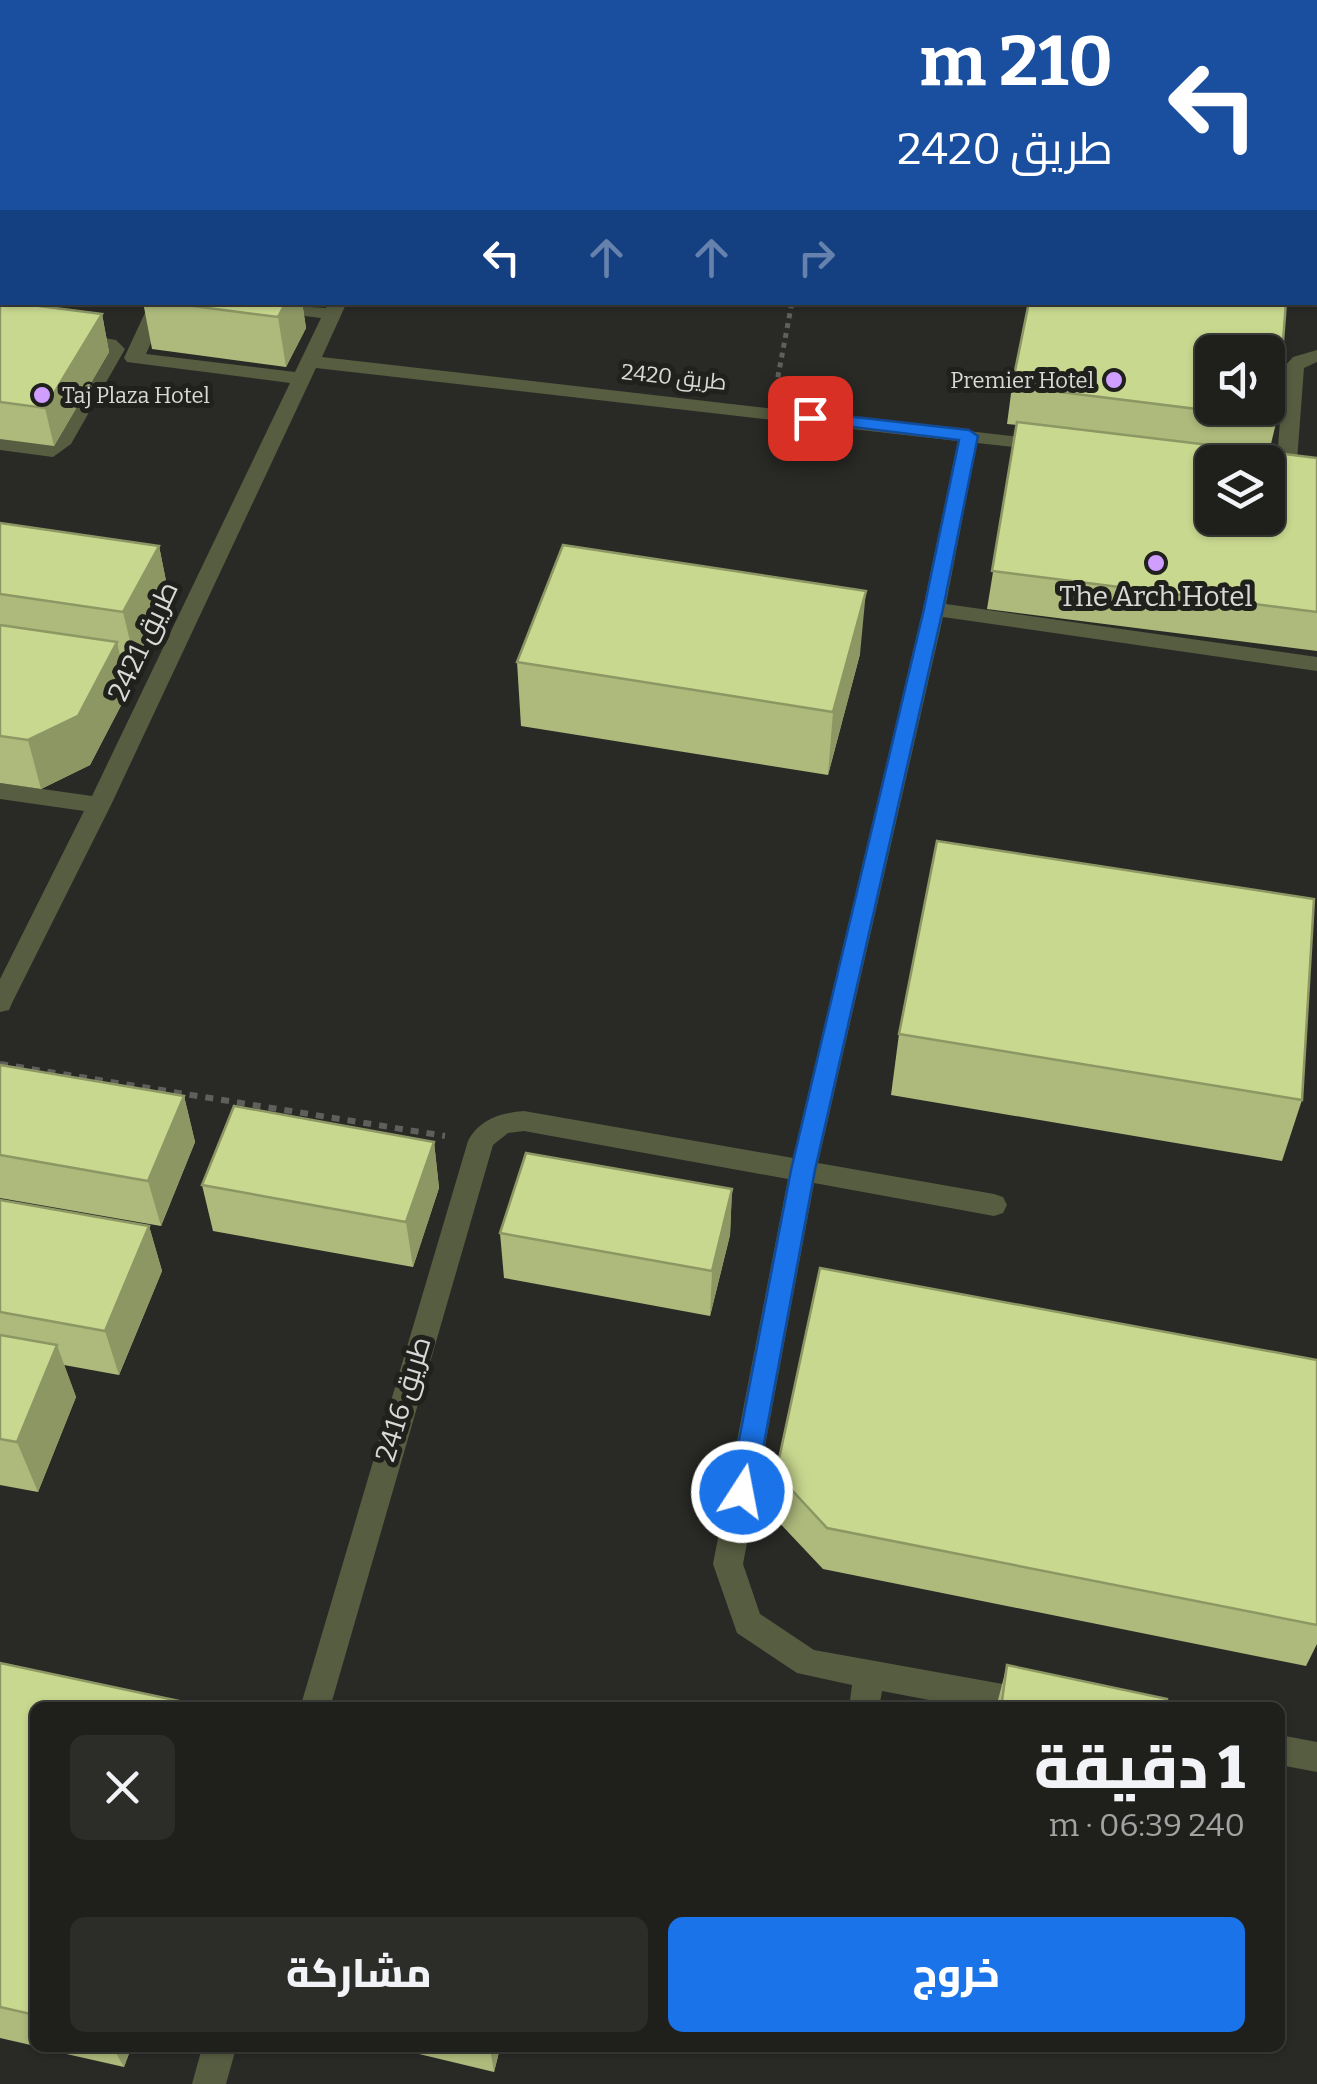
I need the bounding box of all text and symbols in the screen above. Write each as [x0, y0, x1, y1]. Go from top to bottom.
text: 210 m [920, 20, 1113, 104]
icon: left [1148, 40, 1278, 170]
text: طريق 2420 [897, 122, 1113, 176]
icon: left [474, 230, 529, 285]
icon: ahead [579, 230, 634, 285]
icon: ahead [684, 230, 739, 285]
icon: right [789, 230, 844, 285]
map controls [1195, 335, 1285, 535]
button: sound [1195, 335, 1285, 425]
street label: طريق 2420 [620, 358, 728, 396]
place label: Premier Hotel [950, 367, 1094, 394]
marker: Premier Hotel [1103, 369, 1125, 391]
pin [768, 376, 853, 461]
place label: Taj Plaza Hotel [62, 382, 210, 409]
marker: Taj Plaza Hotel [31, 384, 53, 406]
icon: arrive [783, 391, 838, 446]
button: layers [1195, 445, 1285, 535]
marker: The Arch Hotel [1145, 552, 1167, 574]
street label: طريق 2421 [101, 576, 185, 706]
place label: The Arch Hotel [1059, 580, 1253, 613]
street label: طريق 2416 [368, 1333, 438, 1465]
position arrow [690, 1440, 794, 1544]
text: 1 دقيقة [1034, 1732, 1245, 1804]
button: close [70, 1735, 175, 1840]
text: 240 m · 06:39 [1049, 1806, 1245, 1844]
button: مشاركة [70, 1917, 648, 2032]
button: خروج [668, 1917, 1245, 2032]

